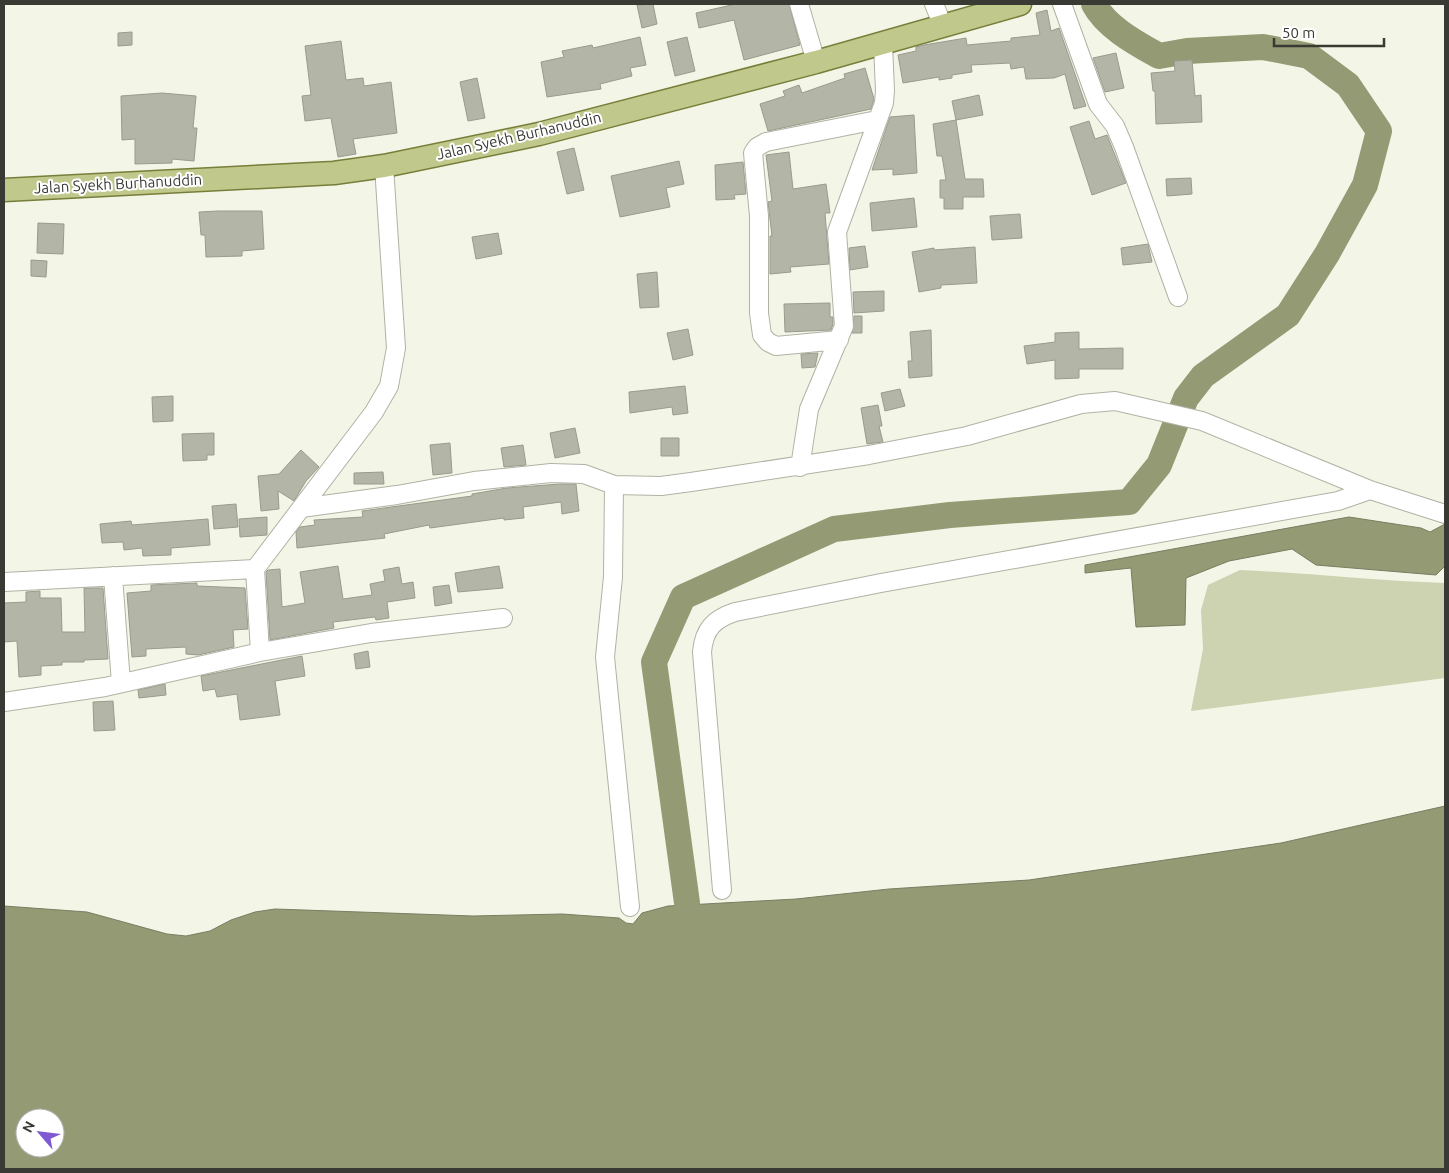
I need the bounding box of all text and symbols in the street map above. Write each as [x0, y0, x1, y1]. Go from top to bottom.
scale bar [1274, 15, 1384, 47]
text: 50 m [1282, 24, 1315, 41]
street label: Jalan Syekh Burhanuddin [435, 108, 603, 163]
street label: Jalan Syekh Burhanuddin [33, 171, 203, 196]
north arrow [15, 1108, 65, 1158]
text: N [19, 1119, 38, 1135]

